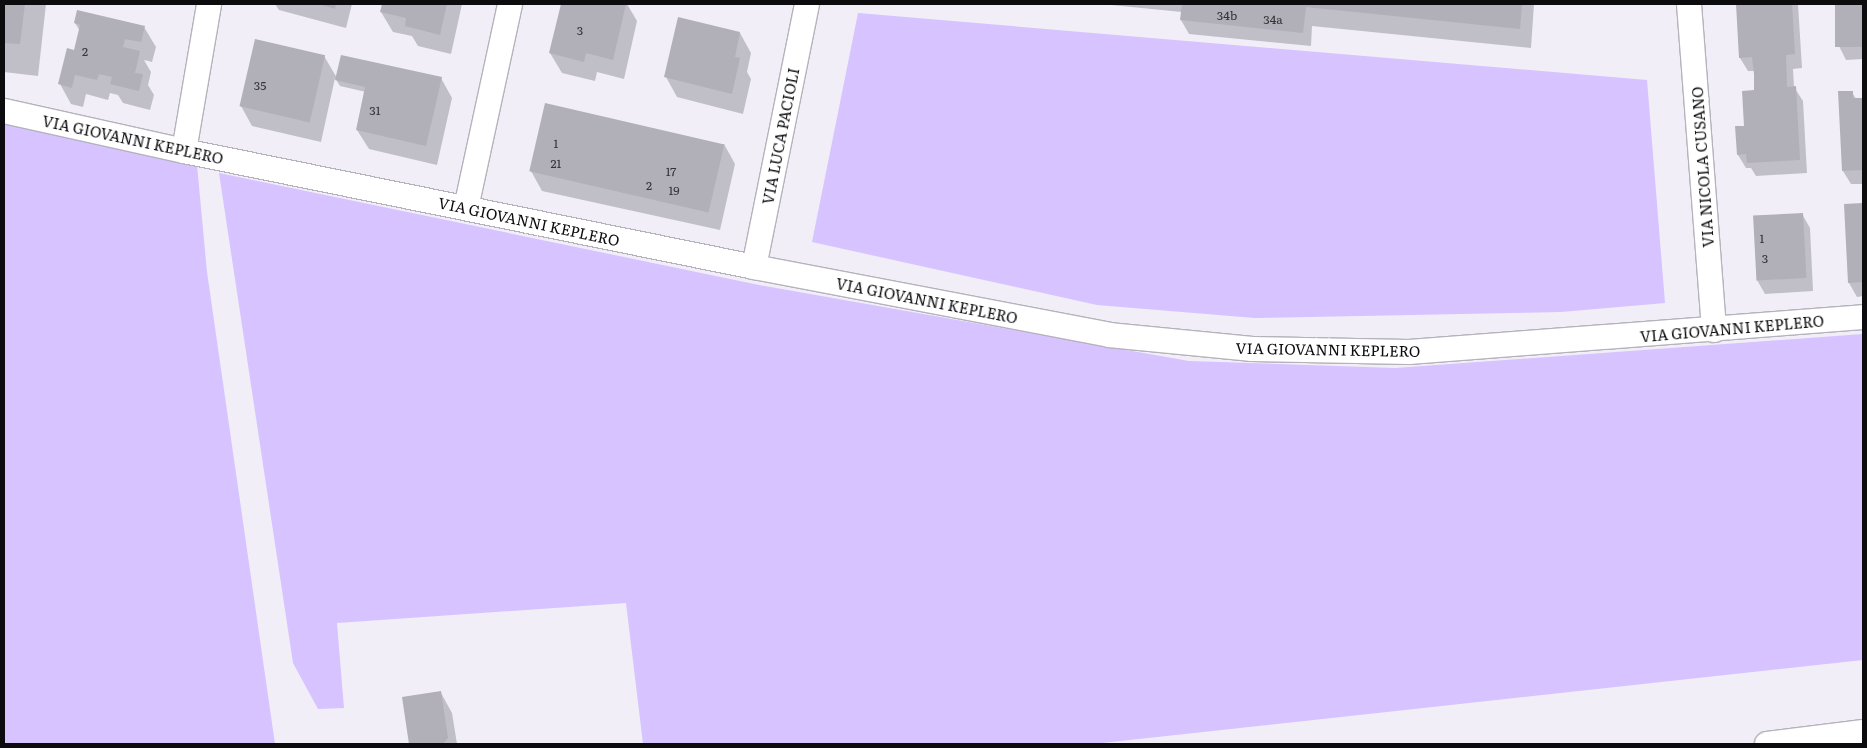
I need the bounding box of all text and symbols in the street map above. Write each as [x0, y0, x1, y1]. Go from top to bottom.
house number: 34b [1217, 9, 1237, 23]
house number: 34a [1263, 13, 1283, 27]
house number: 3 [577, 24, 583, 38]
house number: 2 [82, 45, 88, 59]
street label: VIA LUCA PACIOLI [758, 66, 802, 206]
house number: 35 [254, 79, 266, 93]
street label: VIA NICOLA CUSANO [1687, 86, 1717, 248]
house number: 31 [369, 104, 381, 118]
street label: VIA GIOVANNI KEPLERO [41, 111, 225, 167]
house number: 1 [554, 137, 558, 151]
house number: 21 [551, 157, 561, 171]
house number: 17 [666, 165, 676, 179]
house number: 2 [646, 179, 652, 193]
house number: 19 [668, 184, 680, 198]
street label: VIA GIOVANNI KEPLERO [437, 193, 621, 249]
house number: 1 [1760, 232, 1764, 246]
house number: 3 [1762, 252, 1768, 266]
street label: VIA GIOVANNI KEPLERO [835, 274, 1019, 326]
street label: VIA GIOVANNI KEPLERO [1639, 311, 1825, 345]
street label: VIA GIOVANNI KEPLERO [1235, 338, 1421, 360]

